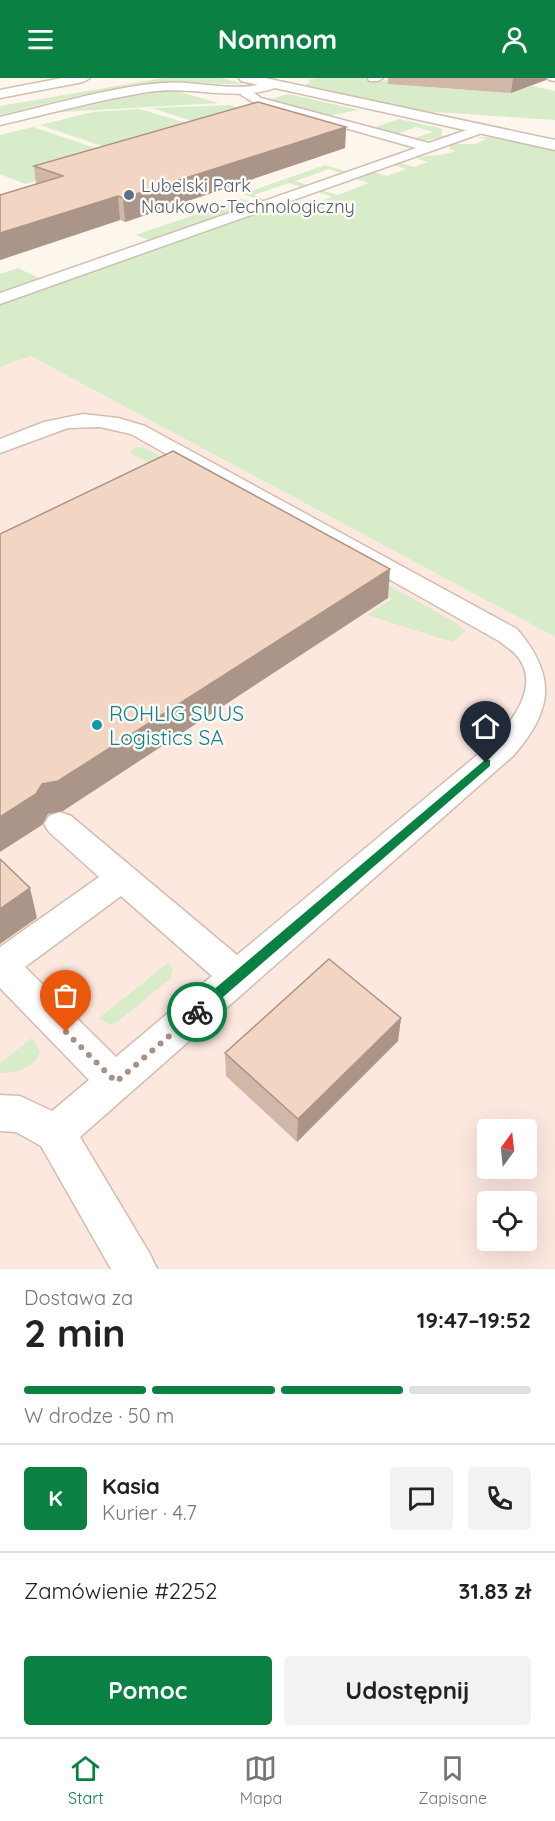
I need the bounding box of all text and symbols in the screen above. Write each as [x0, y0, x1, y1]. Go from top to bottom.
text: Nomnom [218, 22, 337, 56]
icon: menu [24, 23, 57, 56]
icon: person [498, 23, 531, 56]
place label: Lubelski Park Naukowo-Technologiczny [141, 174, 355, 218]
marker: Lubelski Park Naukowo-Technologiczny [122, 188, 136, 202]
place label: ROHLIG SUUS Logistics SA [109, 700, 244, 750]
pin [460, 701, 511, 763]
icon: home [469, 710, 502, 743]
marker: ROHLIG SUUS Logistics SA [90, 718, 104, 732]
pin [40, 970, 91, 1032]
icon: bag [49, 979, 82, 1012]
courier [167, 982, 227, 1042]
icon: bike [181, 996, 214, 1029]
north arrow [477, 1119, 537, 1179]
map controls [477, 1119, 537, 1251]
button: locate [477, 1191, 537, 1251]
text: Dostawa za [24, 1285, 133, 1310]
text: 19:47–19:52 [417, 1306, 531, 1334]
text: 2 min [24, 1308, 126, 1357]
text: W drodze · 50 m [24, 1403, 174, 1428]
button: chat [390, 1467, 453, 1530]
button: phone [468, 1467, 531, 1530]
text: Kasia [102, 1472, 160, 1500]
text: K [48, 1484, 63, 1512]
text: Kurier · 4.7 [102, 1500, 197, 1525]
text: Zamówienie #2252 [24, 1577, 217, 1605]
text: 31.83 zł [459, 1577, 531, 1605]
button: Pomoc [24, 1656, 272, 1725]
button: Udostępnij [284, 1656, 531, 1725]
tab: Start [68, 1752, 104, 1808]
tab: Mapa [240, 1752, 282, 1808]
tab: Zapisane [418, 1752, 487, 1808]

